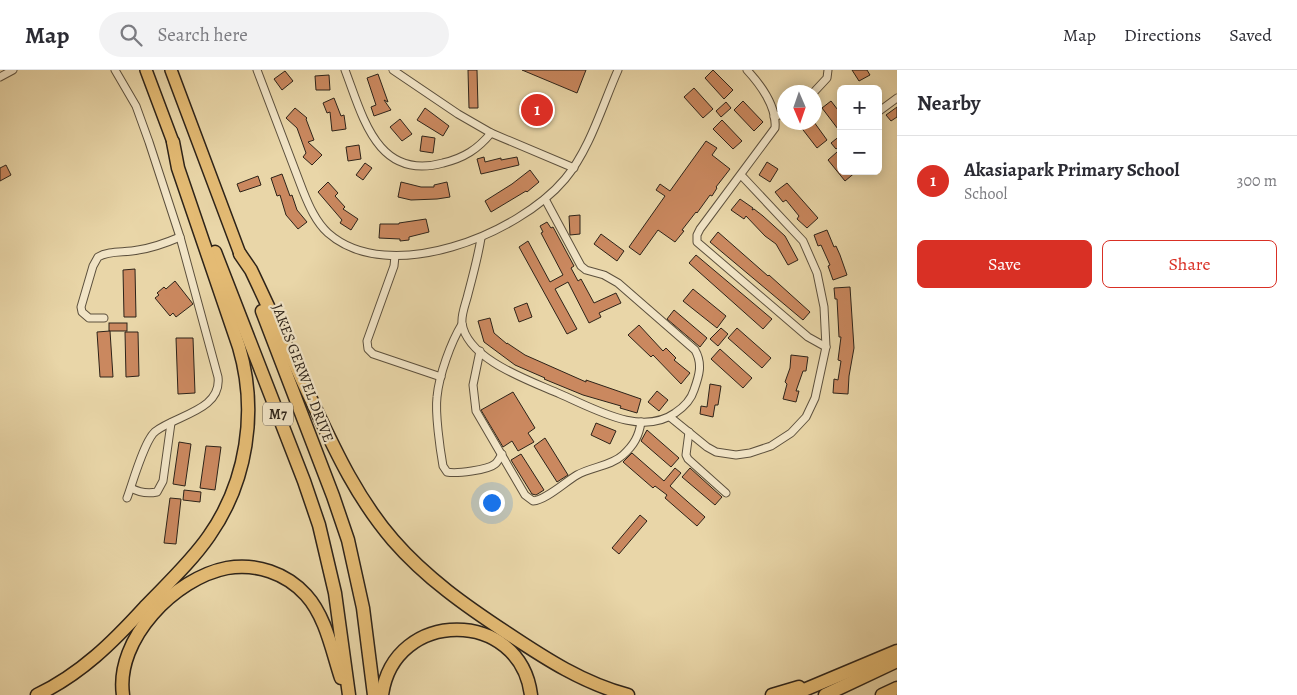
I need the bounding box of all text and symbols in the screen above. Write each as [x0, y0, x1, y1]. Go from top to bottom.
search box [99, 12, 449, 57]
text: Map [25, 19, 69, 51]
icon: search [117, 21, 145, 49]
text: Search here [157, 22, 248, 48]
text: Map [1063, 23, 1096, 47]
text: Directions [1124, 23, 1201, 47]
text: Saved [1229, 23, 1272, 47]
north arrow [777, 85, 822, 130]
map controls [837, 85, 882, 175]
button: + [837, 85, 882, 130]
text: Nearby [917, 89, 980, 117]
pin: 1 [521, 91, 553, 129]
button: − [837, 130, 882, 175]
text: Akasiapark Primary School [964, 157, 1180, 183]
text: 1 [930, 170, 936, 192]
text: 300 m [1237, 170, 1277, 192]
text: School [964, 183, 1007, 205]
button: Save [917, 240, 1092, 288]
button: Share [1102, 240, 1277, 288]
street label: JAKES GERWEL DRIVE [267, 301, 339, 445]
road number: M7 [263, 402, 293, 426]
your location [479, 490, 505, 516]

